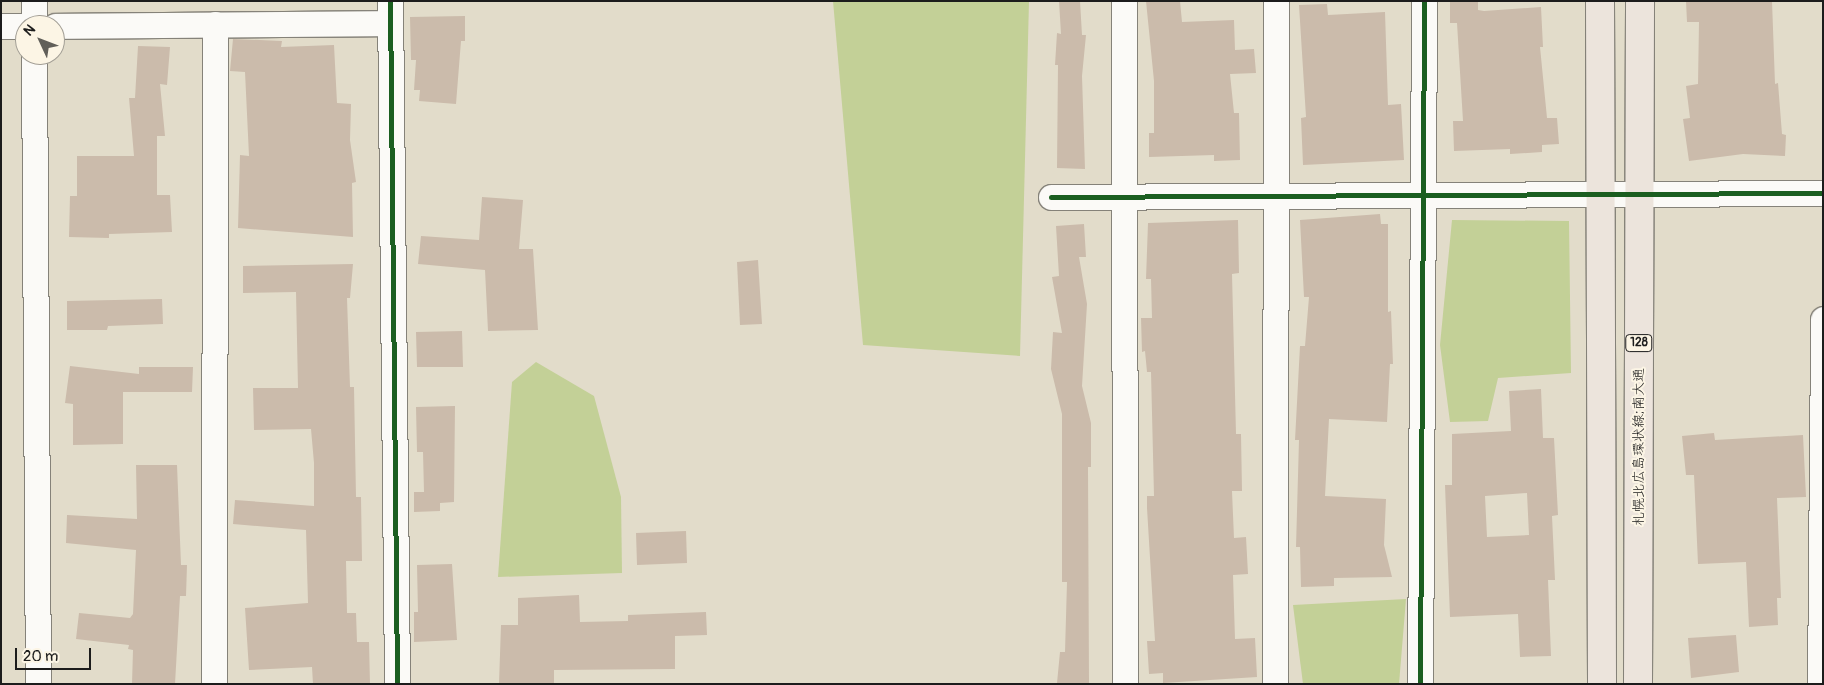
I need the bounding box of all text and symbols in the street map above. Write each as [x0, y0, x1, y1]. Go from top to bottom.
north arrow [15, 15, 65, 65]
text: N [20, 21, 39, 39]
road number: 128 [1625, 333, 1653, 352]
street label: 札幌北広島環状線;南大通 [1631, 368, 1647, 526]
scale bar [18, 638, 94, 670]
text: 20 m [23, 647, 58, 666]

